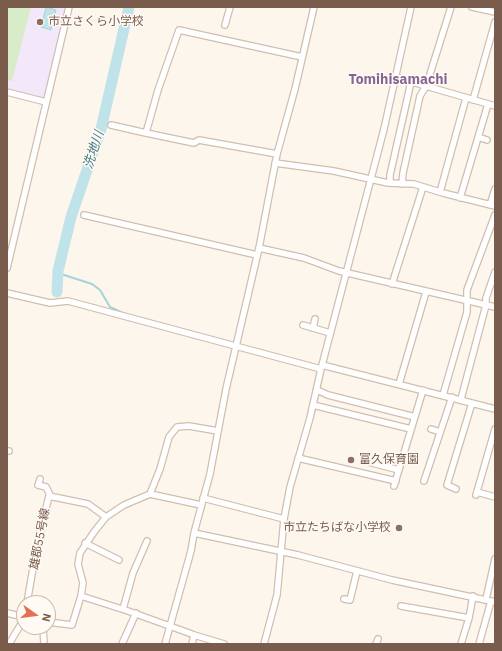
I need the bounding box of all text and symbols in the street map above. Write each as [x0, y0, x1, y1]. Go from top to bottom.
place label: 市立さくら小学校 [48, 15, 144, 29]
marker: 市立さくら小学校 [35, 17, 45, 27]
district label: Tomihisamachi [348, 72, 448, 88]
water label: 洗地川 [81, 129, 107, 171]
place label: 富久保育園 [359, 453, 419, 467]
marker: 富久保育園 [346, 455, 356, 465]
street label: 雄郡55号線 [27, 507, 53, 571]
place label: 市立たちばな小学校 [283, 521, 391, 535]
marker: 市立たちばな小学校 [394, 523, 404, 533]
north arrow [16, 595, 56, 635]
text: N [39, 612, 54, 623]

